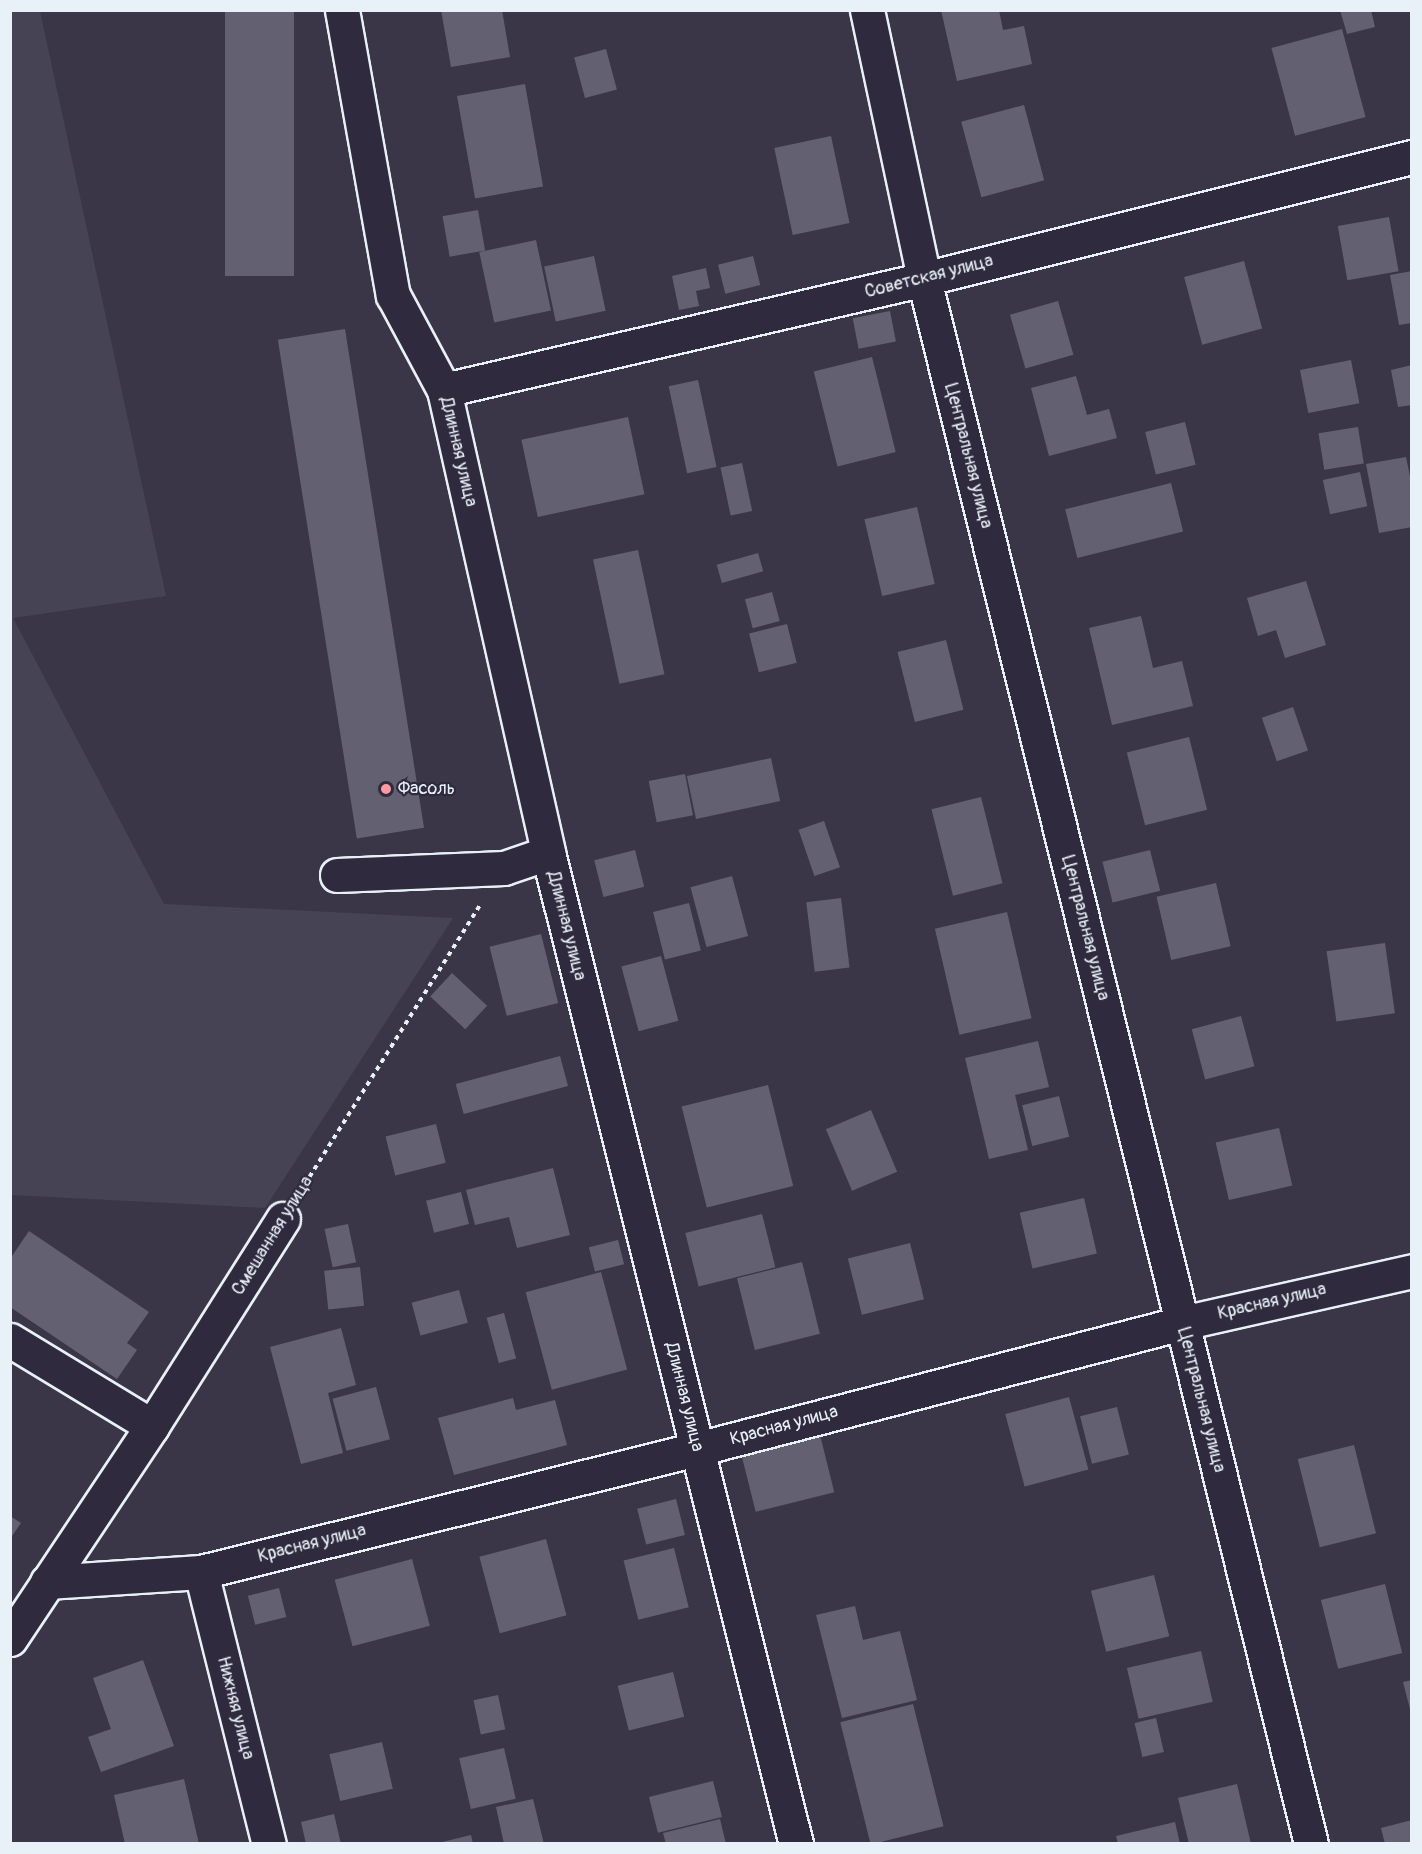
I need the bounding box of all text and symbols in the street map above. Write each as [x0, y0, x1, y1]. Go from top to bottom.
street label: Советская улица [863, 251, 995, 303]
street label: Центральная улица [940, 381, 996, 531]
street label: Длинная улица [435, 395, 481, 509]
place label: Фасоль [398, 778, 455, 800]
marker: Фасоль [379, 782, 393, 796]
street label: Центральная улица [1057, 853, 1113, 1003]
street label: Длинная улица [542, 869, 590, 983]
street label: Смешанная улица [228, 1172, 318, 1300]
street label: Красная улица [1216, 1279, 1328, 1325]
street label: Центральная улица [1173, 1325, 1229, 1475]
street label: Длинная улица [660, 1340, 708, 1454]
street label: Красная улица [728, 1401, 840, 1451]
street label: Красная улица [256, 1520, 368, 1568]
street label: Нижняя улица [212, 1654, 258, 1762]

